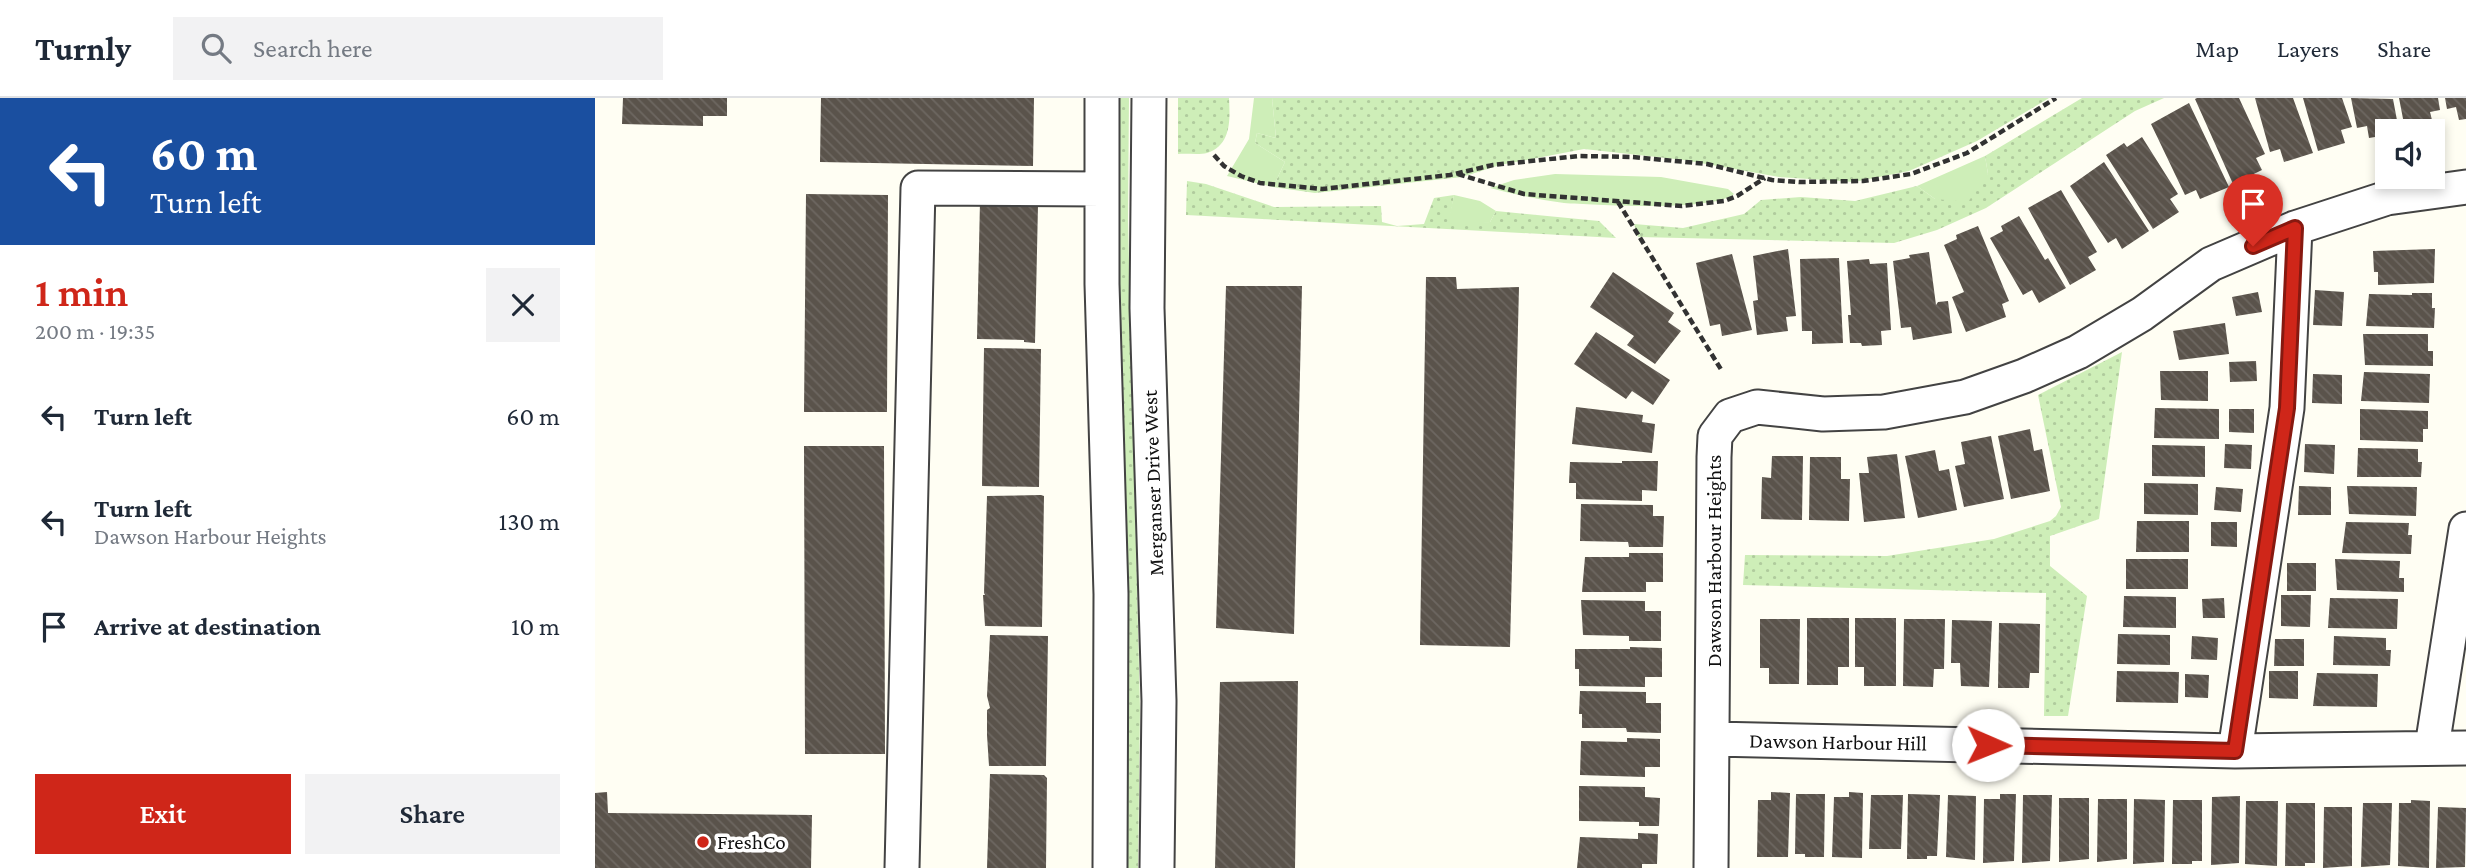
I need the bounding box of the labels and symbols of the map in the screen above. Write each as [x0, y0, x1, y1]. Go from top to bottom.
pin [2223, 174, 2283, 246]
street label: Merganser Drive West [1138, 389, 1168, 576]
street label: Dawson Harbour Heights [1702, 455, 1726, 667]
position arrow [1951, 708, 2025, 782]
street label: Dawson Harbour Hill [1749, 728, 1927, 756]
place label: FreshCo [717, 830, 786, 854]
marker: FreshCo [695, 834, 711, 850]

